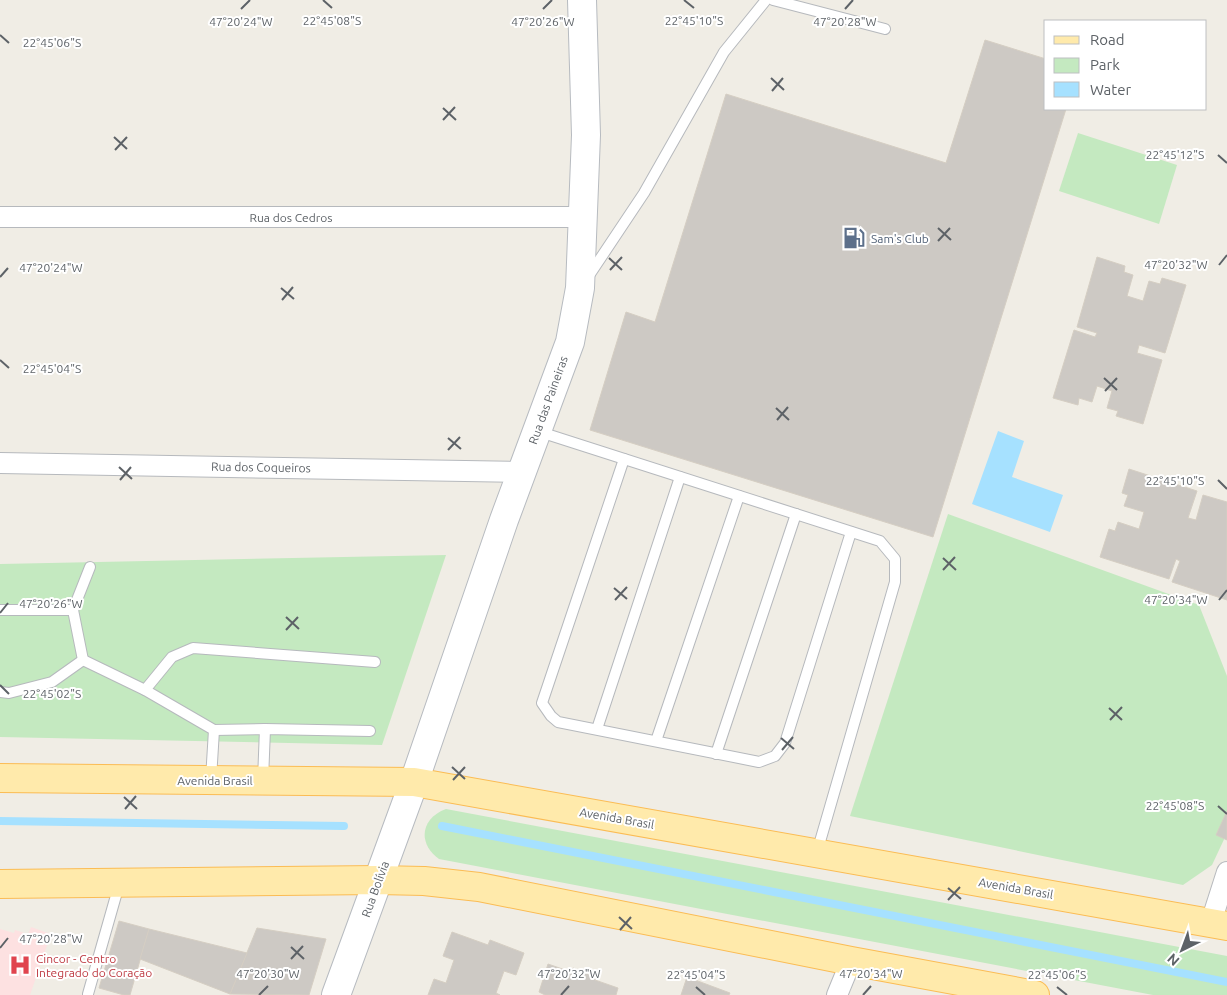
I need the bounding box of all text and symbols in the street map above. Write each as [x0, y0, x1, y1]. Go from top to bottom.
text: 22°45'08"S [303, 14, 361, 27]
text: 22°45'10"S [665, 14, 723, 27]
text: 47°20'24"W [209, 15, 273, 28]
text: 47°20'26"W [511, 15, 575, 28]
text: 47°20'28"W [813, 15, 877, 28]
legend [1044, 20, 1207, 110]
text: Road [1090, 31, 1125, 48]
text: 22°45'06"S [23, 36, 81, 49]
text: Park [1090, 56, 1120, 73]
text: Water [1090, 81, 1131, 98]
text: 22°45'12"S [1146, 148, 1204, 161]
street label: Rua dos Cedros [250, 211, 333, 224]
fuel station icon: Sam's Club [841, 225, 867, 251]
place label: Sam's Club [871, 232, 929, 245]
text: 47°20'32"W [1144, 258, 1208, 271]
text: 47°20'24"W [19, 261, 83, 274]
street label: Rua das Paineiras [526, 354, 570, 446]
text: 22°45'04"S [23, 362, 81, 375]
street label: Rua dos Coqueiros [211, 460, 311, 474]
text: 22°45'10"S [1146, 474, 1204, 487]
text: 47°20'34"W [1144, 593, 1208, 606]
text: 47°20'26"W [19, 597, 83, 610]
text: 22°45'02"S [23, 687, 81, 700]
street label: Avenida Brasil [177, 774, 253, 787]
text: 22°45'08"S [1146, 799, 1204, 812]
street label: Avenida Brasil [579, 805, 655, 831]
street label: Rua Bolívia [359, 859, 391, 919]
street label: Avenida Brasil [978, 875, 1054, 901]
north arrow [1157, 925, 1207, 975]
text: 47°20'28"W [19, 932, 83, 945]
text: N [1164, 950, 1183, 969]
hospital icon: Cincor - Centro Integrado do Coração [7, 952, 33, 978]
place label: Cincor - Centro Integrado do Coração [36, 952, 152, 979]
text: 47°20'30"W [236, 967, 300, 980]
text: 47°20'32"W [537, 967, 601, 980]
text: 47°20'34"W [839, 967, 903, 980]
text: 22°45'04"S [667, 968, 725, 981]
text: 22°45'06"S [1028, 968, 1086, 981]

